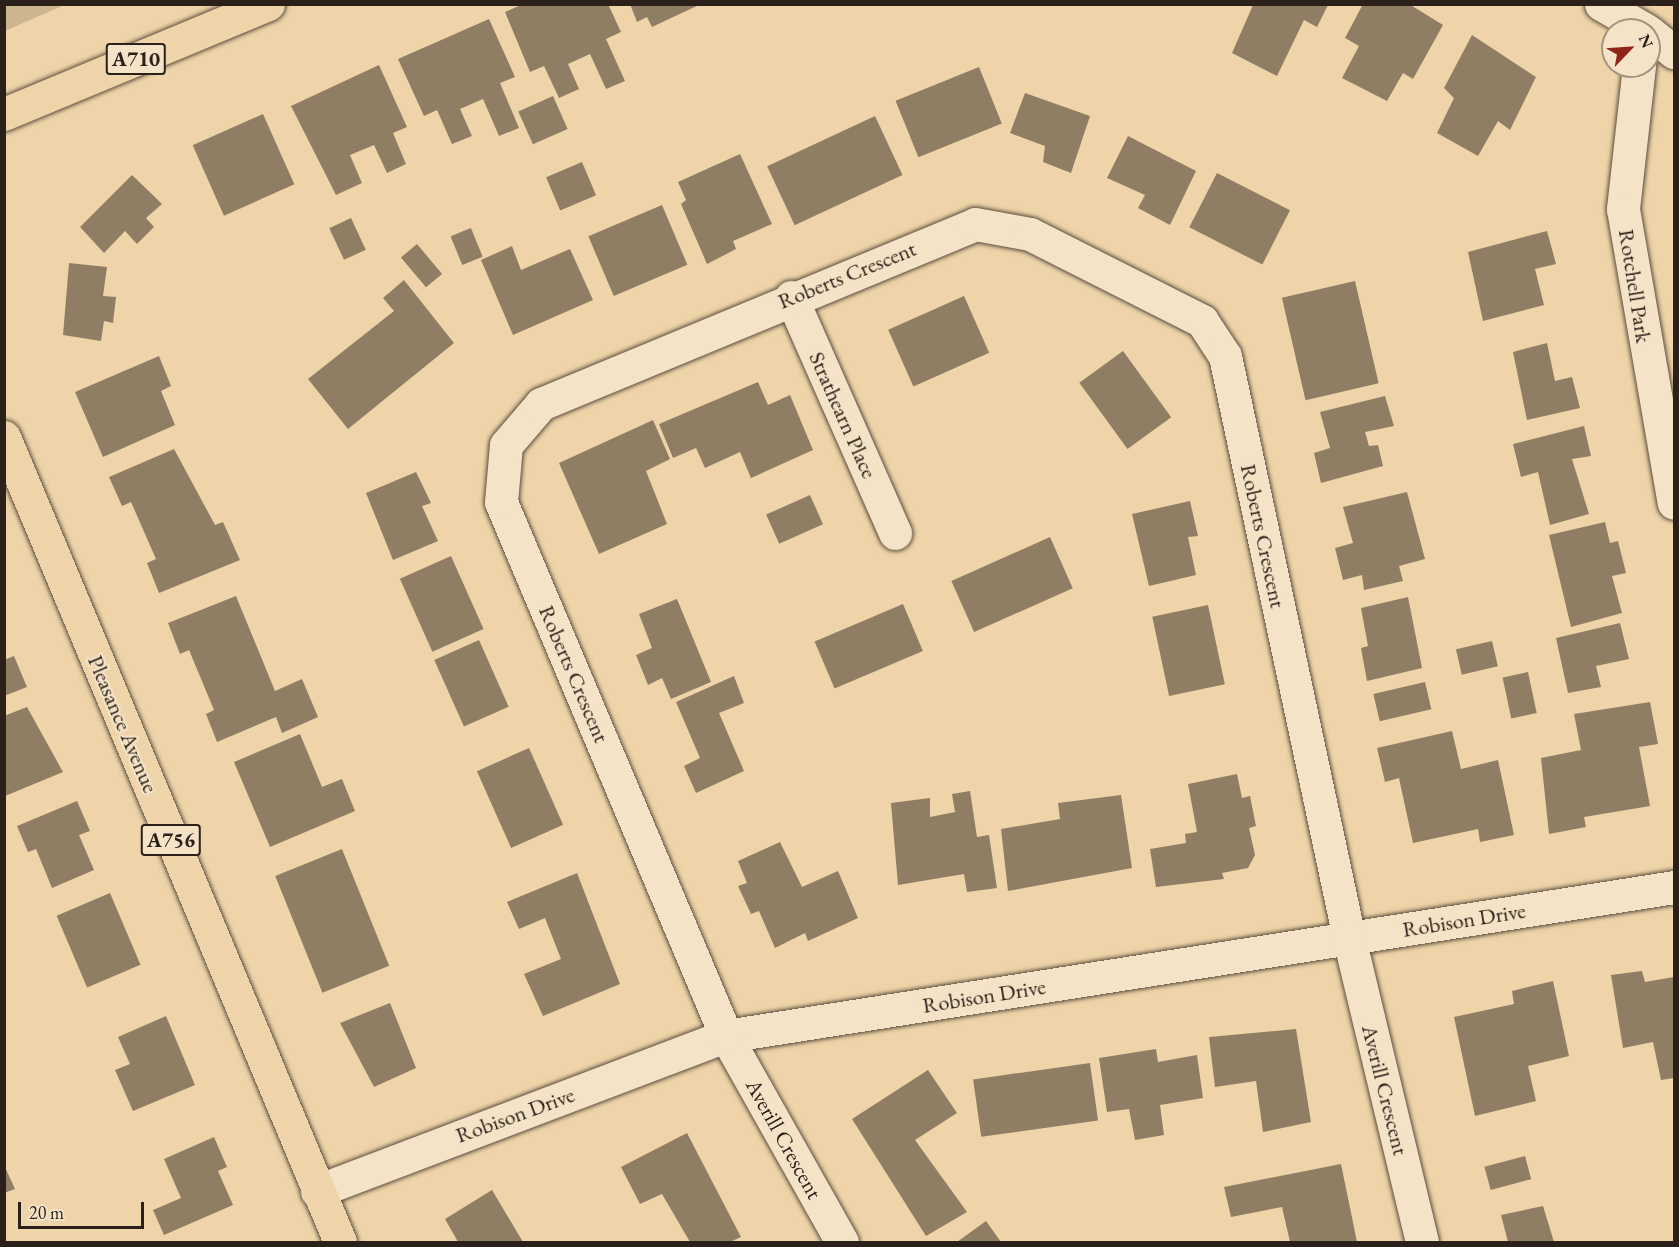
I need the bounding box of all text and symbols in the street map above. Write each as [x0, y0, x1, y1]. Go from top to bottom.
north arrow [1601, 18, 1661, 78]
text: N [1634, 31, 1658, 51]
road number: A710 [104, 41, 168, 77]
street label: Rotchell Park [1613, 227, 1657, 345]
street label: Roberts Crescent [774, 235, 920, 315]
street label: Strathearn Place [803, 348, 883, 482]
street label: Roberts Crescent [1235, 462, 1291, 610]
street label: Roberts Crescent [533, 601, 615, 747]
street label: Pleasance Avenue [82, 651, 164, 797]
road number: A756 [140, 822, 202, 858]
street label: Robison Drive [1401, 897, 1527, 943]
street label: Robison Drive [921, 973, 1047, 1019]
street label: Averill Crescent [1356, 1022, 1414, 1158]
street label: Averill Crescent [740, 1074, 828, 1204]
street label: Robison Drive [452, 1081, 578, 1149]
scale bar [21, 1190, 147, 1228]
text: 20 m [29, 1201, 64, 1224]

